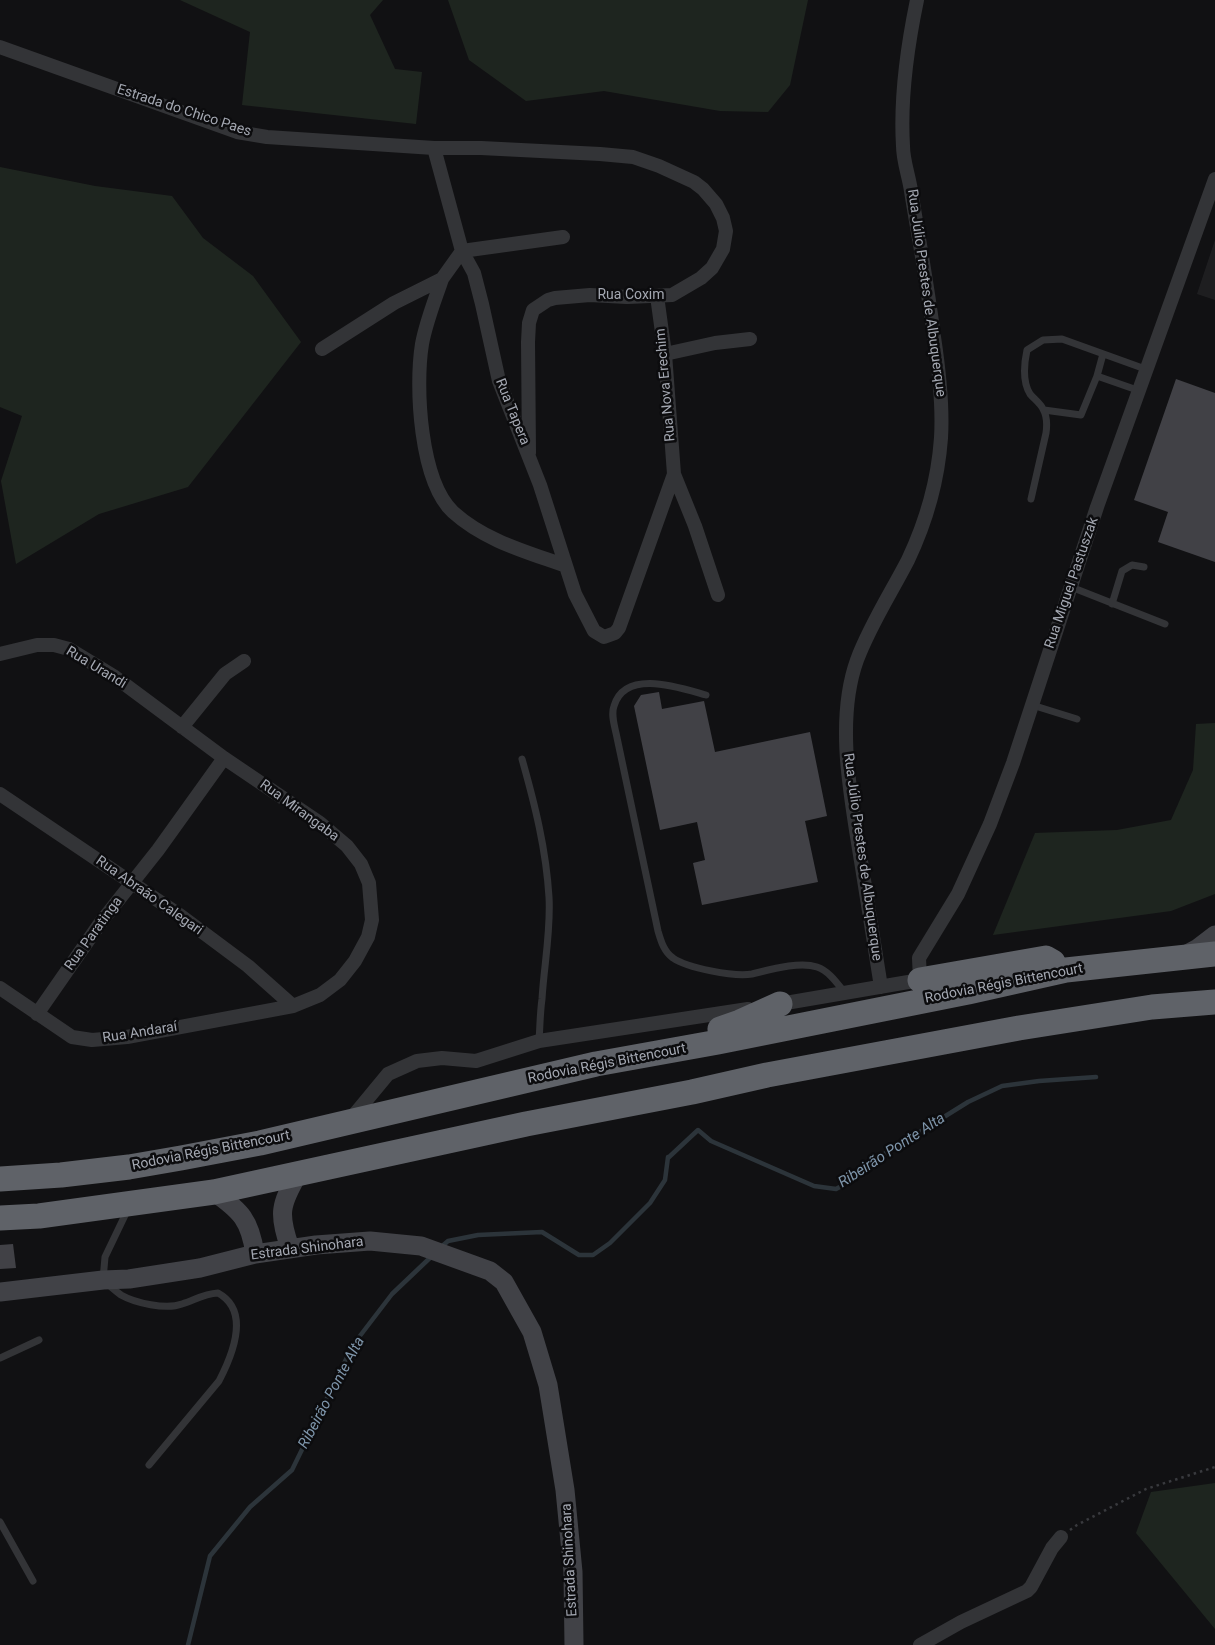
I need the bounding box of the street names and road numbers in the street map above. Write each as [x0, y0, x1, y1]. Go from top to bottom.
street label: Estrada do Chico Paes [115, 81, 253, 141]
street label: Rua Júlio Prestes de Albuquerque [903, 188, 949, 398]
street label: Rua Coxim [597, 287, 665, 303]
street label: Rua Nova Erechim [653, 328, 679, 442]
street label: Rua Tapera [491, 376, 533, 448]
street label: Rua Miguel Pastuszak [1042, 515, 1102, 651]
street label: Rua Urandi [63, 643, 129, 693]
street label: Rua Júlio Prestes de Albuquerque [839, 752, 885, 962]
street label: Rua Mirangaba [256, 777, 342, 845]
street label: Rua Abraão Calegari [92, 853, 206, 939]
street label: Rua Paratinga [62, 894, 126, 974]
street label: Rodovia Régis Bittencourt [923, 960, 1085, 1008]
street label: Rua Andaraí [101, 1019, 179, 1047]
street label: Rodovia Régis Bittencourt [526, 1040, 688, 1088]
street label: Rodovia Régis Bittencourt [130, 1127, 292, 1175]
street label: Estrada Shinohara [250, 1234, 364, 1264]
street label: Estrada Shinohara [559, 1503, 581, 1617]

